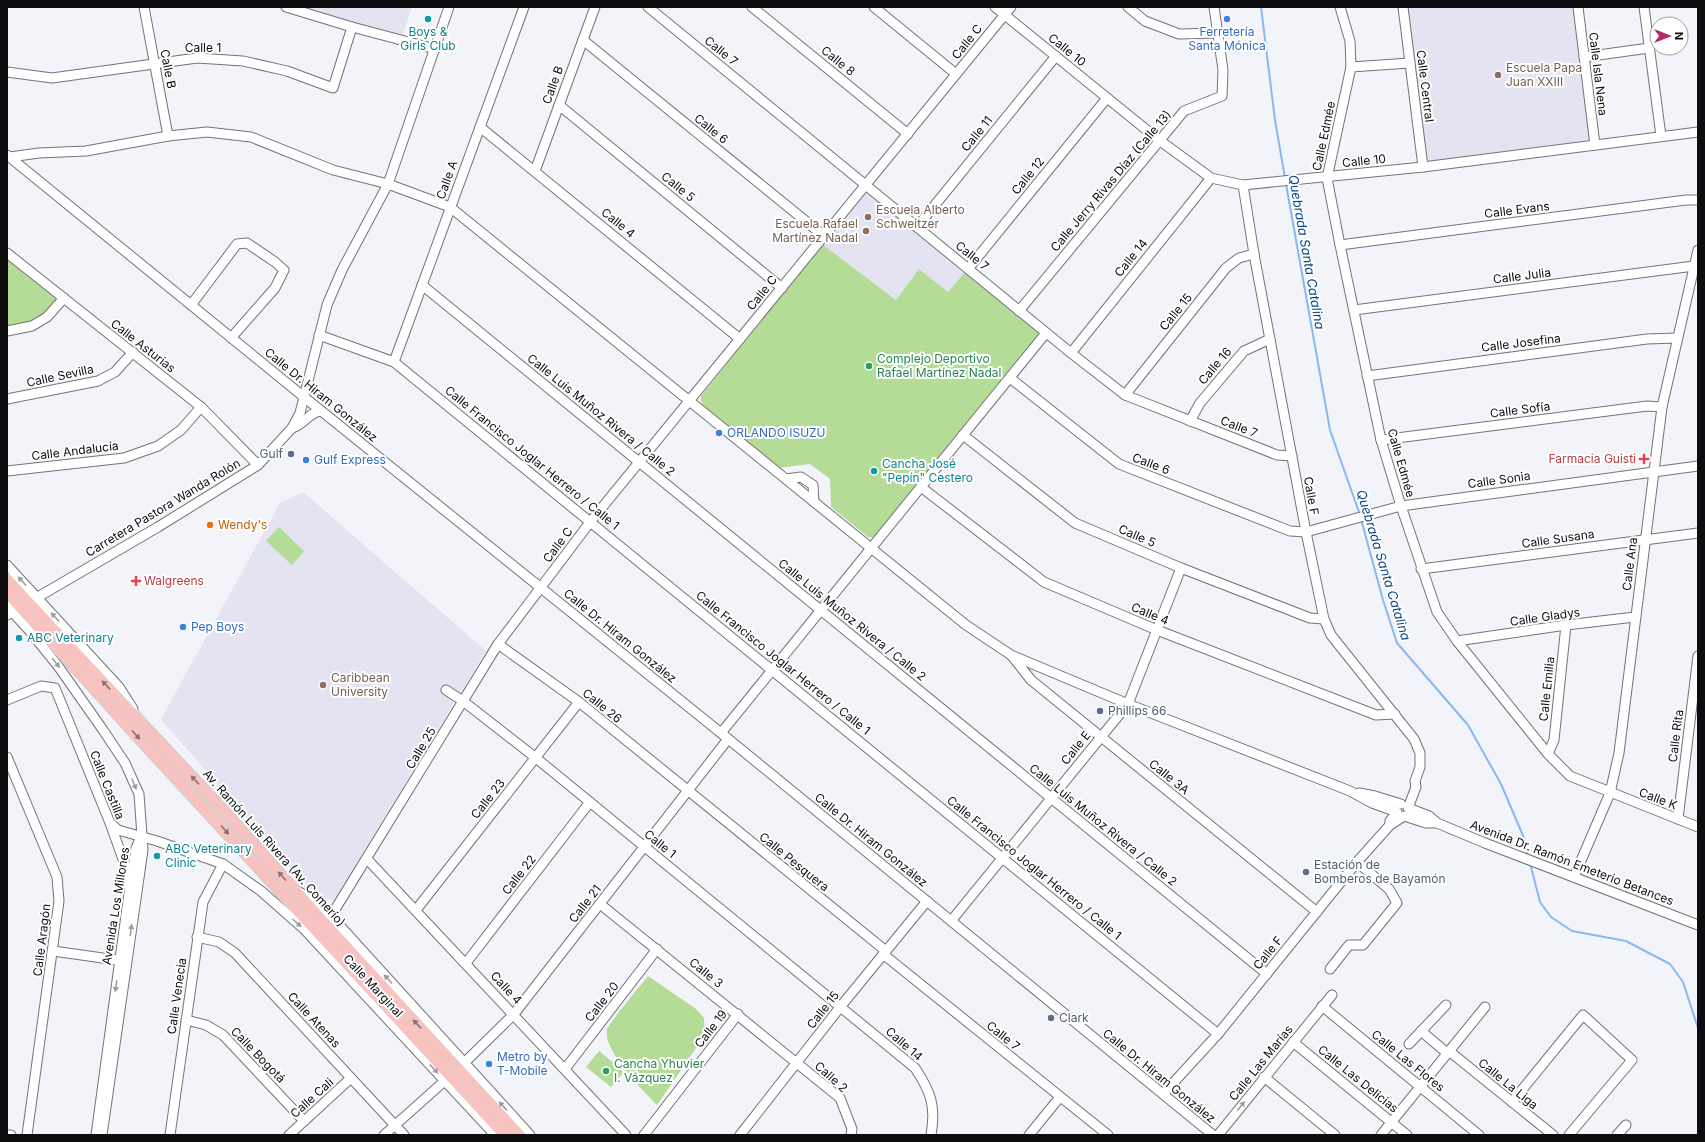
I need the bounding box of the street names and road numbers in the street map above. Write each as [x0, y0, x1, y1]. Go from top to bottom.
street label: Calle C [948, 21, 985, 62]
street label: Calle 10 [1045, 30, 1089, 69]
street label: Calle Isla Nena [1586, 31, 1611, 117]
street label: Calle 7 [702, 33, 741, 69]
street label: Calle 1 [185, 40, 221, 55]
street label: Calle 8 [818, 42, 858, 79]
street label: Calle B [157, 48, 180, 90]
street label: Calle Central [1414, 49, 1437, 123]
street label: Calle B [539, 64, 566, 106]
street label: Calle Edmée [1309, 100, 1338, 172]
street label: Calle Jerry Rivas Díaz (Calle 13) [1047, 107, 1174, 254]
street label: Calle 6 [691, 110, 731, 147]
street label: Calle 11 [958, 113, 995, 155]
street label: Calle 10 [1341, 151, 1387, 170]
street label: Calle 12 [1008, 154, 1047, 197]
street label: Calle A [433, 158, 460, 201]
street label: Calle 5 [658, 169, 698, 205]
street label: Calle Evans [1483, 198, 1550, 221]
street label: Calle 4 [598, 204, 639, 241]
street label: Calle 14 [1111, 236, 1151, 280]
street label: Calle 7 [953, 238, 992, 274]
street label: Calle Julia [1492, 265, 1552, 286]
street label: Calle C [743, 272, 780, 313]
street label: Calle 15 [1156, 290, 1195, 333]
street label: Calle Asturias [108, 316, 179, 376]
street label: Calle Josefina [1480, 330, 1562, 355]
street label: Calle Dr. Hiram González [262, 344, 381, 445]
street label: Calle 16 [1195, 344, 1235, 387]
street label: Calle Luis Muñoz Rivera / Calle 2 [524, 350, 678, 479]
street label: Calle Sevilla [25, 361, 95, 390]
street label: Calle Francisco Joglar Herrero / Calle 1 [442, 382, 623, 533]
street label: Calle Sofía [1489, 398, 1551, 421]
street label: Calle 7 [1219, 413, 1260, 441]
street label: Calle Edmée [1385, 427, 1418, 499]
street label: Calle Andalucía [31, 438, 119, 463]
street label: Calle 6 [1130, 450, 1172, 478]
street label: Carretera Pastora Wanda Rolón [83, 455, 243, 560]
street label: Calle Sonia [1467, 468, 1531, 491]
street label: Calle F [1301, 476, 1322, 516]
street label: Calle 5 [1116, 521, 1158, 550]
street label: Calle C [539, 524, 576, 565]
street label: Calle Susana [1521, 526, 1595, 551]
street label: Calle Ana [1619, 536, 1640, 592]
street label: Calle Luis Muñoz Rivera / Calle 2 [775, 555, 929, 684]
street label: Calle Dr. Hiram González [561, 585, 680, 686]
street label: Calle Francisco Joglar Herrero / Calle 1 [693, 587, 874, 738]
street label: Calle 4 [1129, 599, 1172, 628]
street label: Calle Gladys [1509, 604, 1581, 629]
street label: Calle Emilia [1536, 656, 1557, 722]
street label: Calle 26 [580, 685, 625, 726]
street label: Calle Rita [1665, 709, 1686, 763]
street label: Calle 25 [402, 724, 439, 771]
street label: Calle E [1058, 728, 1094, 768]
street label: Calle Castilla [87, 748, 128, 821]
street label: Calle 3A [1146, 756, 1192, 797]
street label: Calle Luis Muñoz Rivera / Calle 2 [1026, 760, 1180, 889]
street label: Av. Ramón Luis Rivera (Av. Comerío) [200, 766, 349, 929]
street label: Calle 23 [467, 776, 508, 822]
street label: Calle K [1637, 784, 1679, 813]
street label: Calle Dr. Hiram González [812, 789, 931, 890]
street label: Calle Francisco Joglar Herrero / Calle 1 [944, 792, 1125, 943]
street label: Avenida Dr. Ramón Emeterio Betances [1468, 817, 1676, 908]
street label: Calle 1 [641, 826, 679, 861]
street label: Calle Pesquera [756, 829, 832, 894]
street label: Avenida Los Millones [99, 846, 132, 966]
street label: Calle 22 [498, 852, 539, 898]
street label: Calle 21 [565, 882, 604, 926]
street label: Calle Aragón [30, 903, 53, 977]
street label: Calle F [1250, 933, 1286, 972]
street label: Calle Marginal [340, 951, 406, 1020]
street label: Calle 3 [686, 954, 726, 991]
street label: Calle Venecia [164, 957, 189, 1035]
street label: Calle 4 [487, 968, 525, 1007]
street label: Calle 20 [581, 979, 622, 1025]
street label: Calle 15 [803, 988, 842, 1032]
street label: Calle Atenas [285, 989, 344, 1051]
street label: Calle 19 [691, 1007, 730, 1051]
street label: Calle 7 [984, 1018, 1023, 1054]
street label: Calle Las Marías [1225, 1022, 1296, 1104]
street label: Calle 14 [883, 1023, 926, 1064]
street label: Calle Bogotá [228, 1024, 289, 1086]
street label: Calle Dr. Hiram González [1100, 1025, 1219, 1126]
street label: Calle Las Flores [1369, 1027, 1448, 1095]
street label: Calle Las Delicias [1315, 1042, 1402, 1116]
street label: Calle La Liga [1475, 1055, 1541, 1112]
street label: Calle 2 [812, 1058, 851, 1095]
street label: Calle Cali [287, 1074, 336, 1121]

